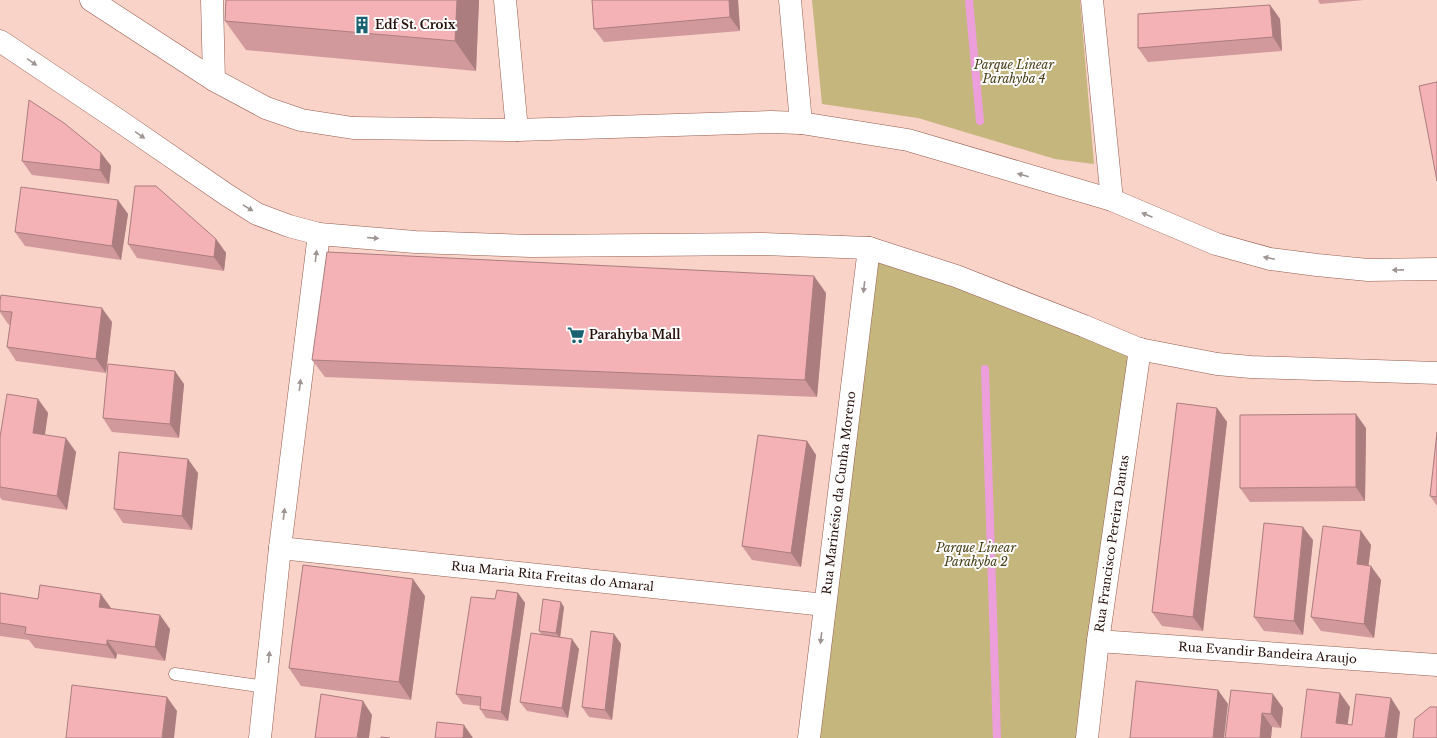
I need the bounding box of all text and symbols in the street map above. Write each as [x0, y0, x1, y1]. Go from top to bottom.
building icon: Edf St. Croix [352, 15, 372, 35]
place label: Edf St. Croix [375, 17, 456, 32]
park label: Parque Linear Parahyba 4 [973, 57, 1054, 86]
one-way arrow [27, 58, 38, 66]
one-way arrow [135, 131, 145, 139]
one-way arrow [1017, 172, 1029, 178]
one-way arrow [243, 204, 253, 212]
one-way arrow [1141, 212, 1152, 218]
one-way arrow [367, 235, 379, 242]
one-way arrow [313, 250, 319, 262]
one-way arrow [1263, 255, 1275, 261]
one-way arrow [1391, 267, 1404, 273]
one-way arrow [861, 281, 867, 293]
supermarket icon: Parahyba Mall [566, 325, 586, 345]
place label: Parahyba Mall [589, 327, 681, 342]
one-way arrow [297, 379, 303, 391]
street label: Rua Marinésio da Cunha Moreno [819, 390, 858, 595]
street label: Rua Francisco Pereira Dantas [1091, 454, 1132, 633]
one-way arrow [281, 508, 287, 520]
park label: Parque Linear Parahyba 2 [935, 540, 1016, 569]
street label: Rua Maria Rita Freitas do Amaral [450, 558, 655, 594]
one-way arrow [818, 632, 824, 644]
street label: Rua Evandir Bandeira Araujo [1178, 639, 1358, 666]
one-way arrow [266, 651, 272, 663]

